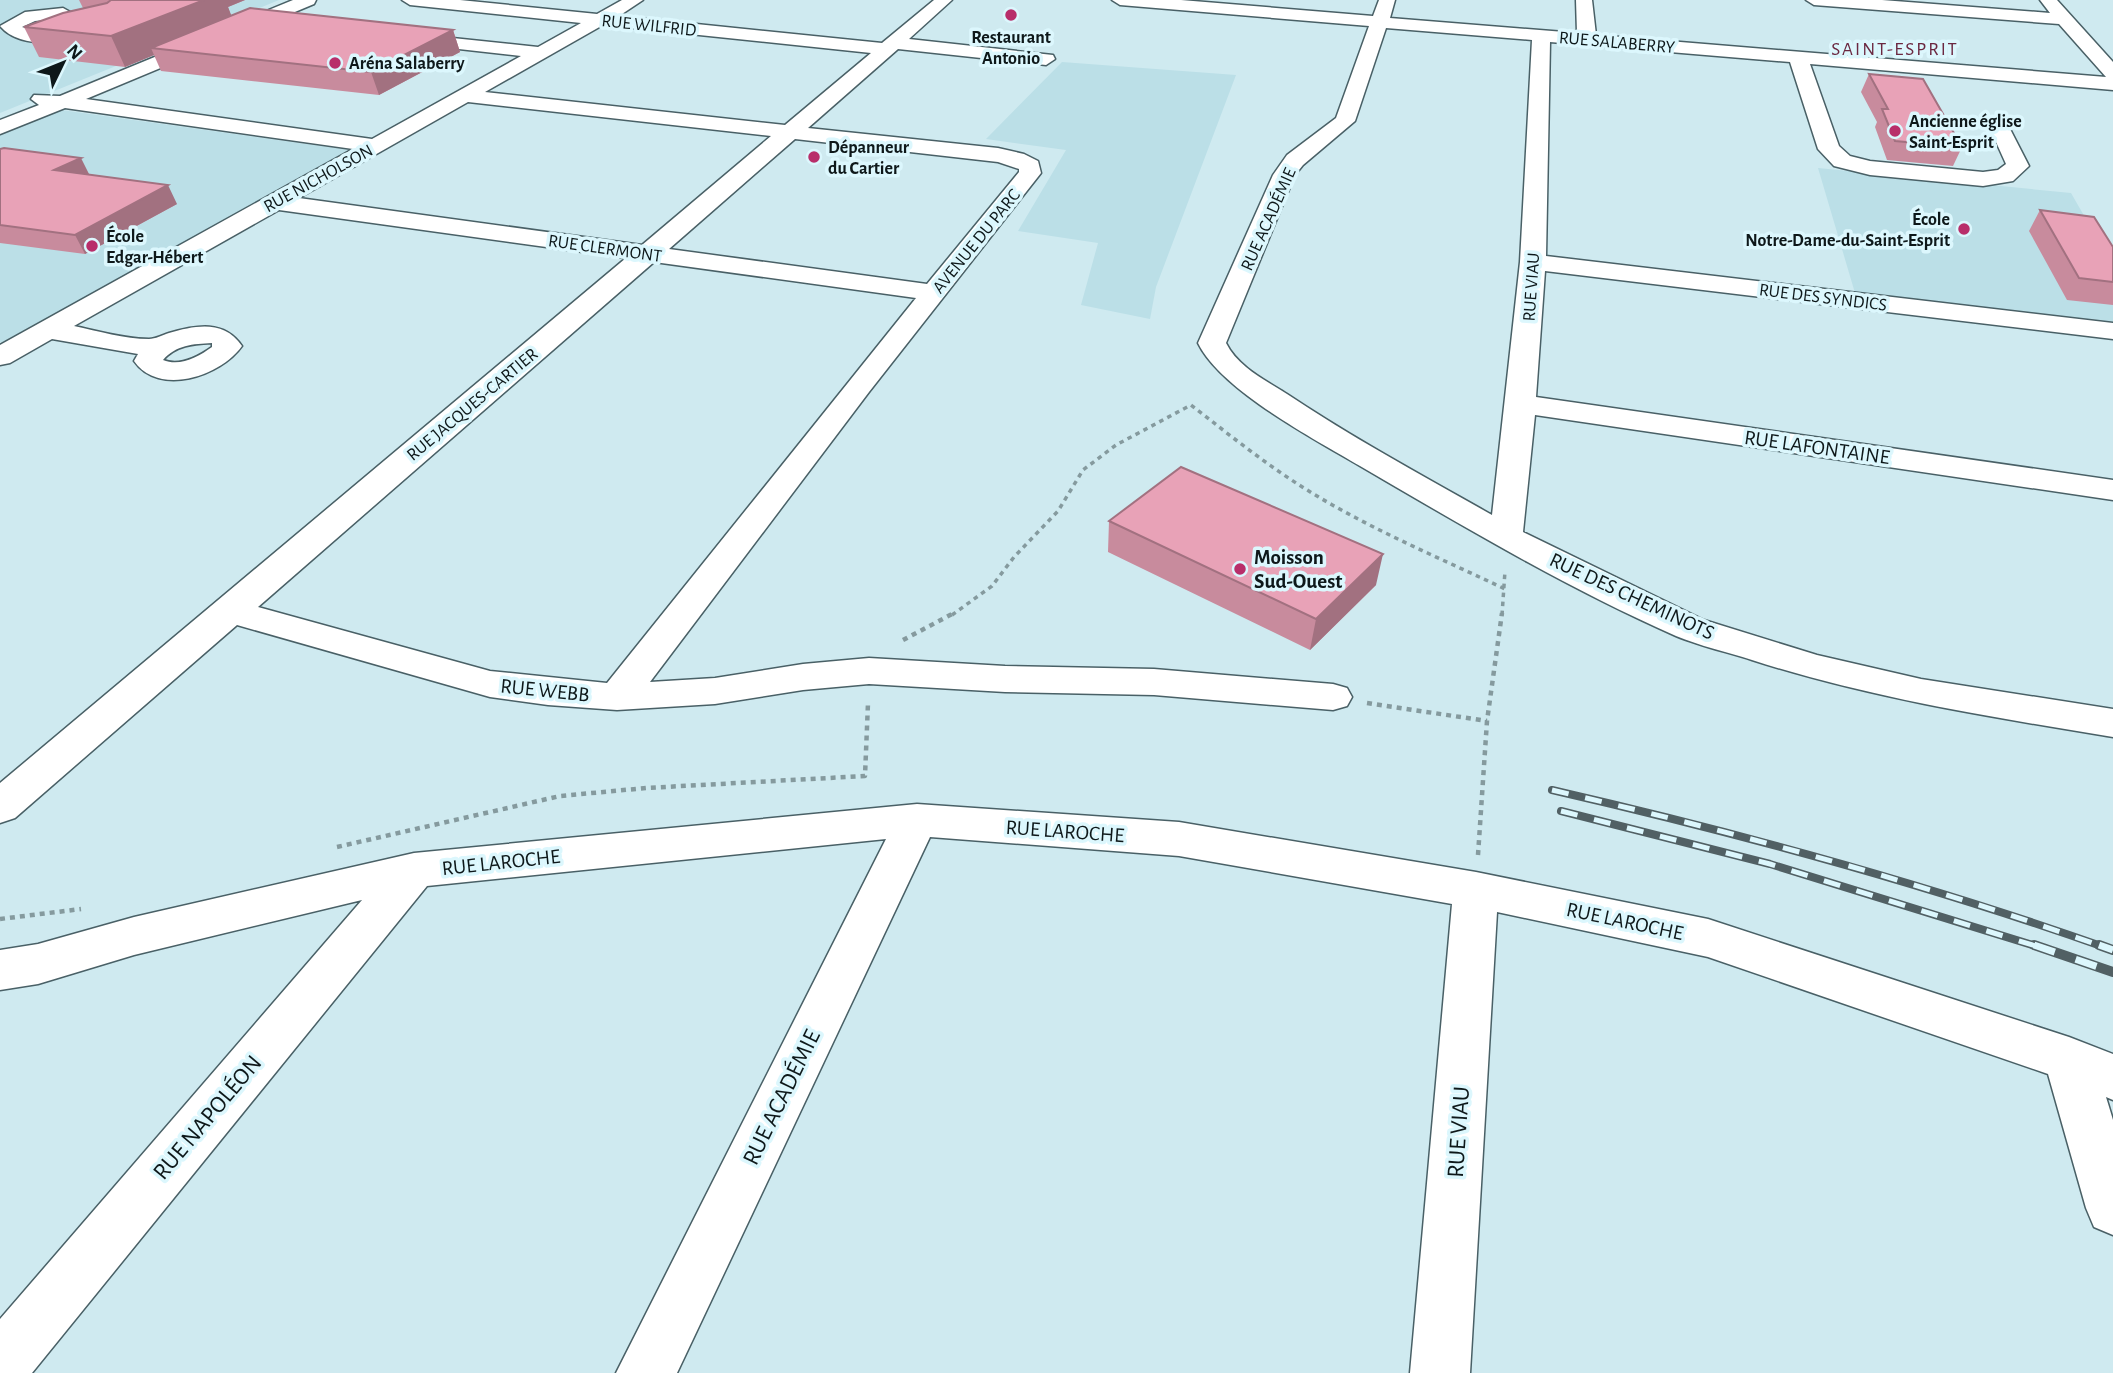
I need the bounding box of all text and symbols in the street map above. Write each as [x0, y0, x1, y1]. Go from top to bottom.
marker: Restaurant Antonio [1003, 7, 1019, 23]
street label: RUE WILFRID [601, 12, 697, 40]
north arrow [28, 28, 98, 98]
place label: Restaurant Antonio [971, 29, 1051, 68]
street label: RUE SALABERRY [1558, 29, 1676, 57]
district label: SAINT-ESPRIT [1831, 40, 1959, 59]
text: N [63, 41, 86, 64]
marker: Aréna Salaberry [327, 55, 343, 71]
place label: Aréna Salaberry [349, 55, 466, 73]
place label: Ancienne église Saint-Esprit [1909, 113, 2022, 152]
marker: Ancienne église Saint-Esprit [1887, 123, 1903, 139]
place label: Dépanneur du Cartier [828, 139, 910, 178]
street label: RUE NICHOLSON [261, 141, 376, 216]
marker: Dépanneur du Cartier [806, 149, 822, 165]
street label: RUE ACADÉMIE [1235, 164, 1300, 274]
street label: AVENUE DU PARC [930, 186, 1024, 297]
place label: École Notre-Dame-du-Saint-Esprit [1745, 208, 1950, 250]
marker: École Notre-Dame-du-Saint-Esprit [1956, 221, 1972, 237]
place label: École Edgar-Hébert [106, 225, 203, 267]
street label: RUE CLERMONT [547, 232, 663, 266]
marker: École Edgar-Hébert [84, 238, 100, 254]
street label: RUE VIAU [1521, 252, 1543, 322]
street label: RUE DES SYNDICS [1758, 281, 1888, 315]
street label: RUE JACQUES-CARTIER [404, 345, 541, 465]
street label: RUE LAFONTAINE [1743, 427, 1891, 468]
place label: Moisson Sud-Ouest [1254, 547, 1342, 592]
street label: RUE DES CHEMINOTS [1546, 549, 1717, 644]
marker: Moisson Sud-Ouest [1232, 561, 1248, 577]
street label: RUE WEBB [499, 675, 591, 706]
street label: RUE LAROCHE [1005, 817, 1125, 846]
street label: RUE LAROCHE [441, 846, 561, 879]
street label: RUE LAROCHE [1564, 899, 1685, 944]
street label: RUE ACADÉMIE [737, 1025, 825, 1169]
street label: RUE NAPOLÉON [147, 1050, 267, 1184]
street label: RUE VIAU [1444, 1085, 1474, 1179]

